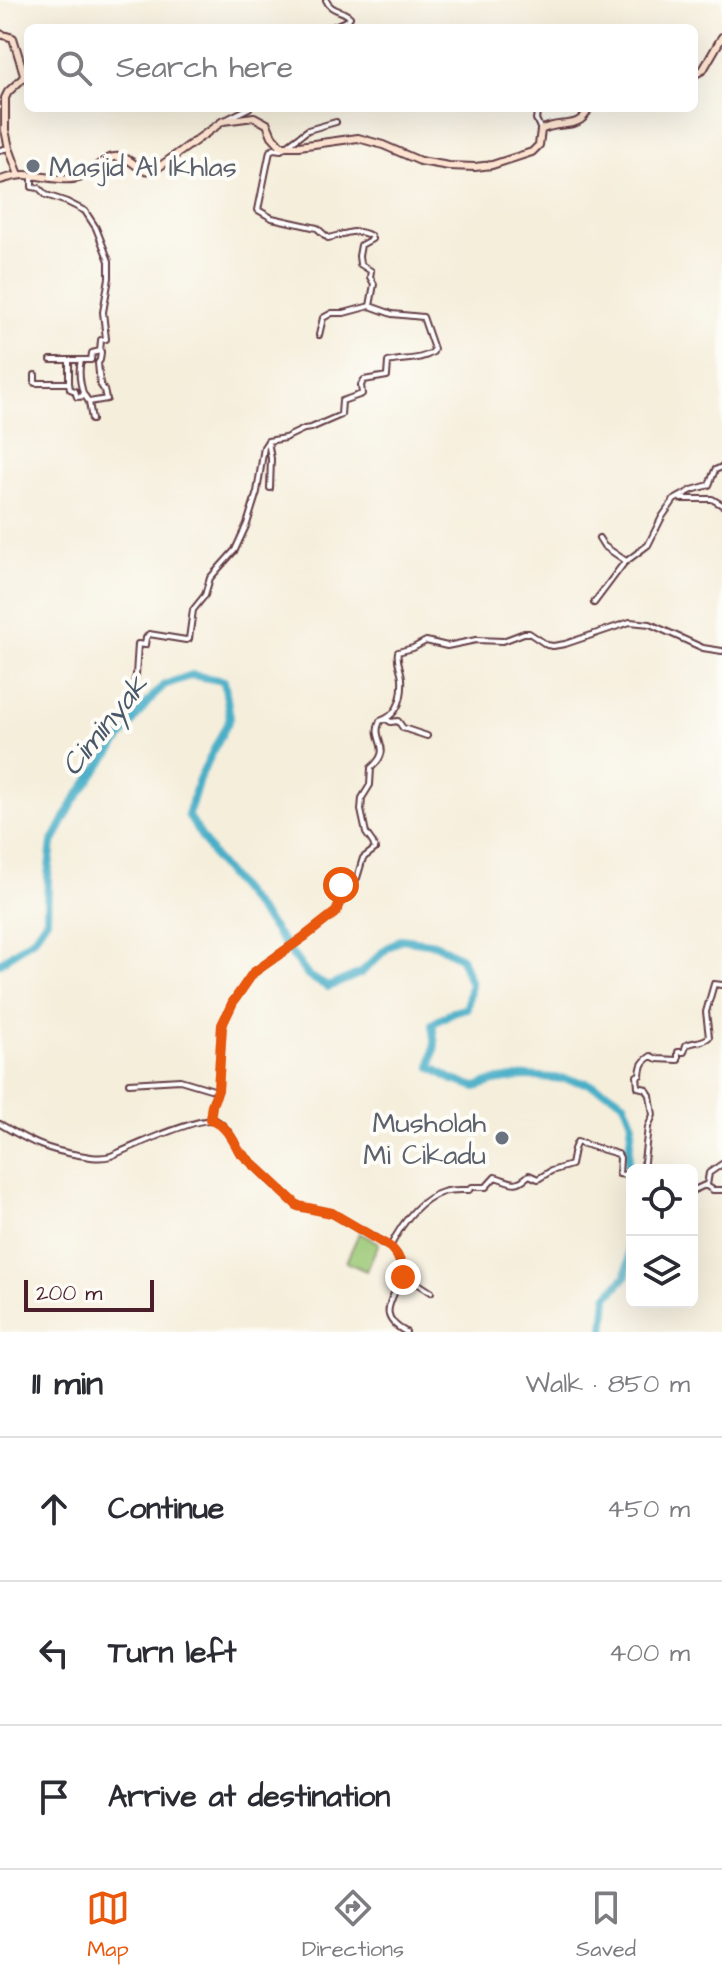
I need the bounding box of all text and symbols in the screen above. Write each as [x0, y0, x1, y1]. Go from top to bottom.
search box [24, 24, 698, 112]
icon: search [52, 46, 96, 90]
text: Search here [116, 47, 293, 89]
place label: Masjid Al Ikhlas [49, 148, 237, 187]
marker: Masjid Al Ikhlas [24, 157, 42, 175]
water label: Ciminyak [51, 666, 160, 786]
route start [323, 867, 359, 903]
place label: Musholah Mi Cikadu [363, 1104, 486, 1175]
marker: Musholah Mi Cikadu [493, 1129, 511, 1147]
map controls [626, 1164, 698, 1308]
button: locate [626, 1164, 698, 1236]
button: layers [626, 1236, 698, 1308]
route end [385, 1259, 421, 1295]
scale bar [24, 1276, 154, 1312]
text: 200 m [36, 1278, 102, 1309]
text: 11 min [32, 1360, 103, 1408]
text: Walk · 850 m [525, 1366, 690, 1402]
icon: ahead [32, 1487, 76, 1531]
text: Continue [108, 1488, 224, 1530]
text: 450 m [607, 1491, 690, 1527]
icon: left [32, 1631, 76, 1675]
text: Turn left [108, 1632, 236, 1674]
text: 400 m [609, 1635, 690, 1671]
icon: arrive [32, 1775, 76, 1819]
text: Arrive at destination [108, 1776, 390, 1818]
tab: Map [86, 1886, 130, 1965]
tab: Directions [302, 1886, 404, 1965]
tab: Saved [576, 1886, 636, 1965]

